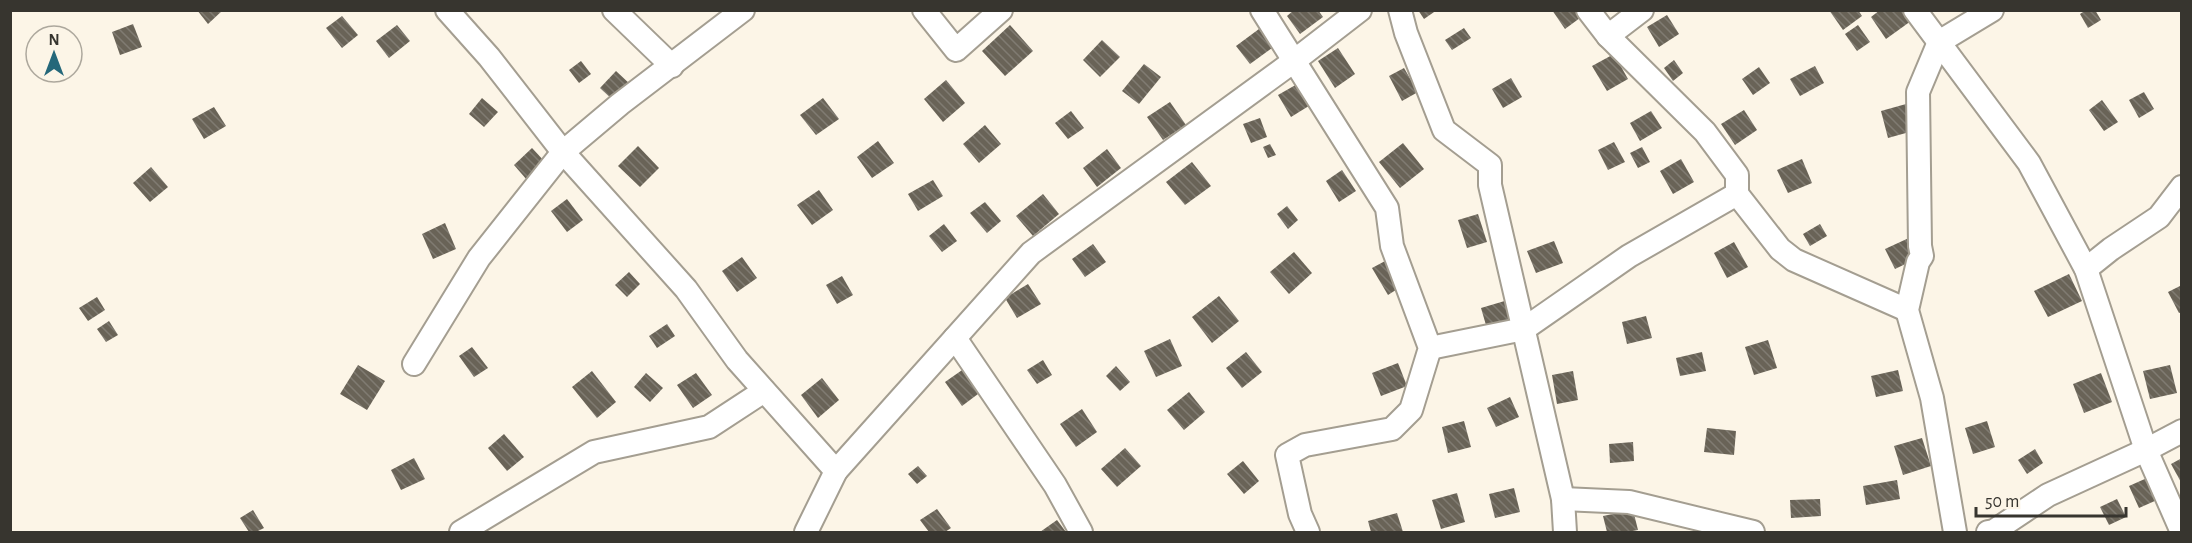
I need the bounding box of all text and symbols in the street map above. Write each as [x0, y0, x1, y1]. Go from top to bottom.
north arrow [24, 24, 84, 84]
text: N [48, 32, 60, 48]
scale bar [1976, 480, 2126, 518]
text: 50 m [1985, 493, 2019, 511]

